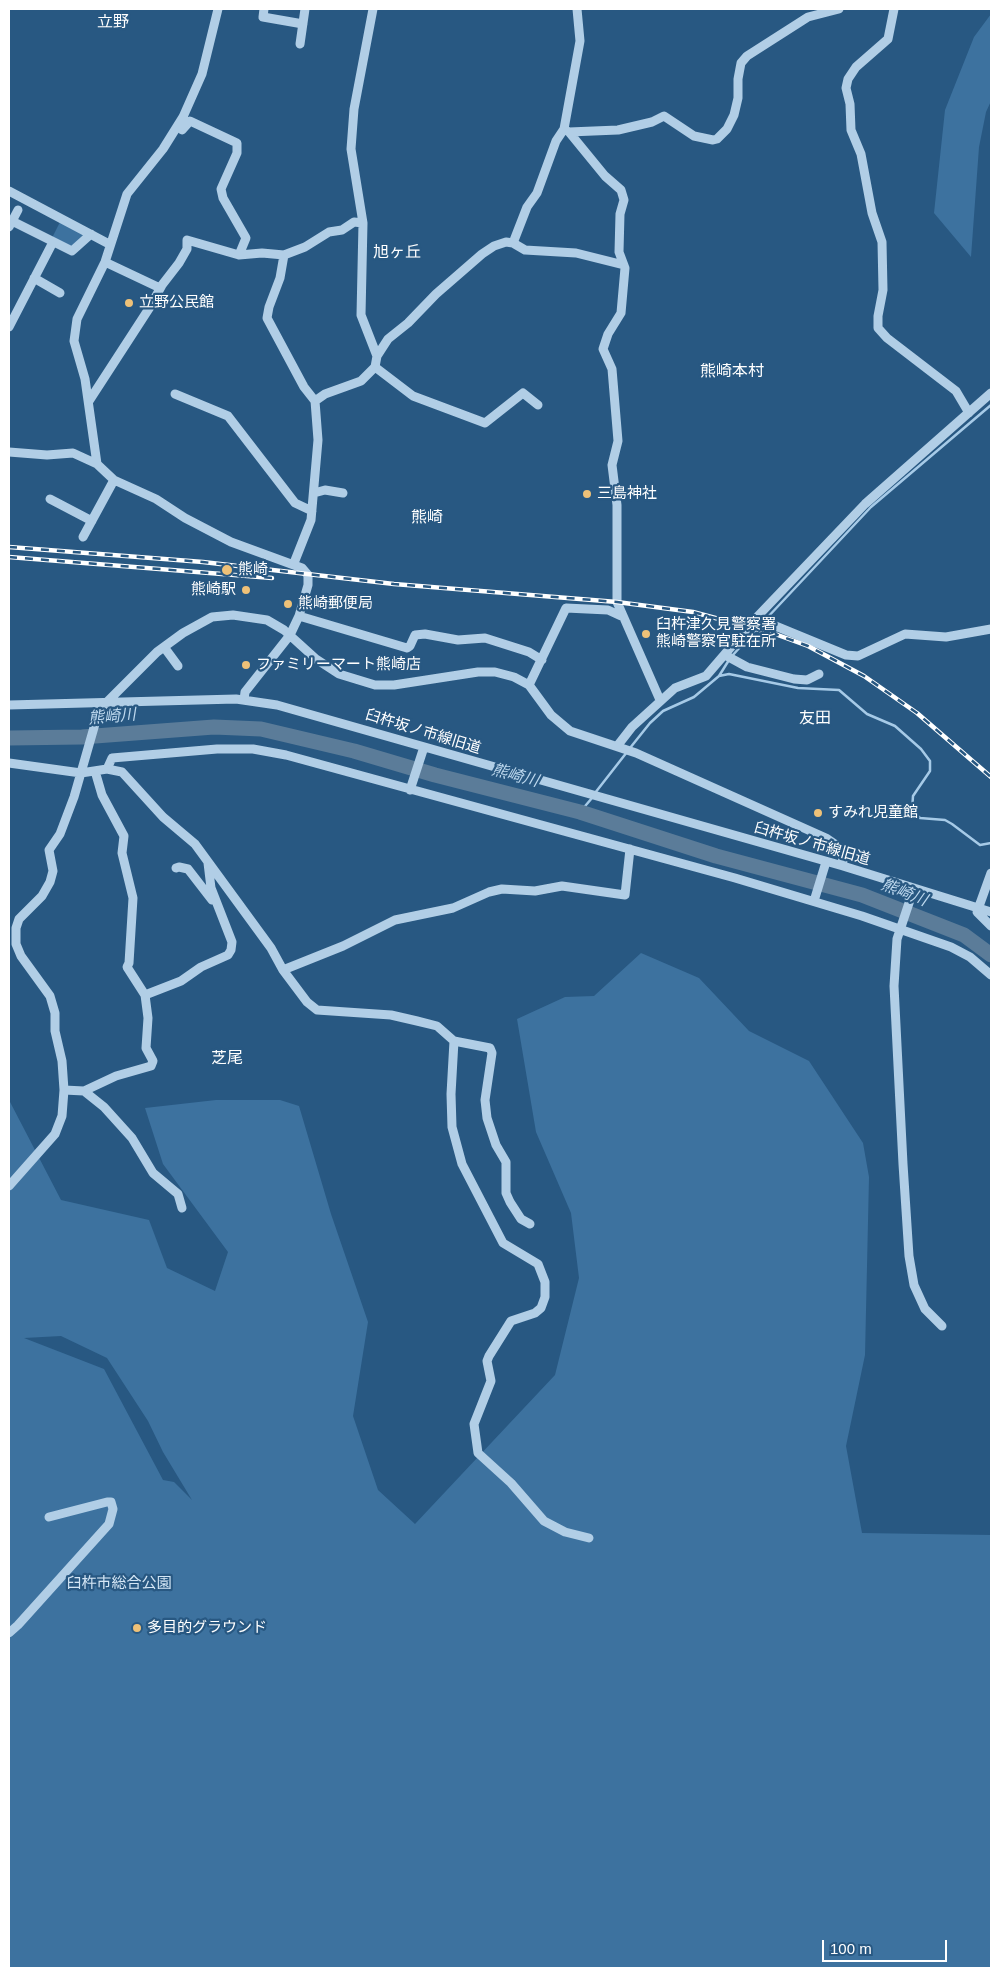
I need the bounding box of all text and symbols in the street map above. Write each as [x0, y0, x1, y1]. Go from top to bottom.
district label: 立野 [97, 13, 129, 33]
district label: 旭ヶ丘 [373, 243, 421, 263]
place label: 立野公民館 [139, 294, 214, 312]
marker: 立野公民館 [123, 297, 135, 309]
district label: 熊崎本村 [700, 362, 764, 382]
place label: 三島神社 [597, 485, 657, 503]
marker: 三島神社 [581, 488, 593, 500]
district label: 熊崎 [411, 508, 443, 528]
place label: 熊崎 [238, 561, 268, 579]
marker: 熊崎 [220, 563, 234, 577]
place label: 熊崎駅 [191, 581, 236, 599]
marker: 熊崎駅 [240, 584, 252, 596]
place label: 熊崎郵便局 [298, 595, 373, 613]
marker: 熊崎郵便局 [282, 598, 294, 610]
place label: 臼杵津久見警察署 熊崎警察官駐在所 [656, 616, 776, 651]
marker: 臼杵津久見警察署 熊崎警察官駐在所 [640, 628, 652, 640]
place label: ファミリーマート熊崎店 [256, 656, 421, 674]
marker: ファミリーマート熊崎店 [240, 659, 252, 671]
water label: 熊崎川 [87, 705, 137, 729]
street label: 臼杵坂ノ市線旧道 [363, 706, 483, 758]
district label: 友田 [799, 709, 831, 729]
water label: 熊崎川 [489, 761, 541, 791]
place label: すみれ児童館 [828, 804, 918, 822]
marker: すみれ児童館 [812, 807, 824, 819]
street label: 臼杵坂ノ市線旧道 [752, 819, 872, 869]
water label: 熊崎川 [878, 875, 930, 911]
district label: 芝尾 [211, 1049, 243, 1069]
park label: 臼杵市総合公園 [67, 1575, 171, 1593]
place label: 多目的グラウンド [147, 1619, 267, 1637]
marker: 多目的グラウンド [131, 1622, 143, 1634]
scale bar [825, 1930, 950, 1962]
text: 100 m [830, 1940, 872, 1957]

